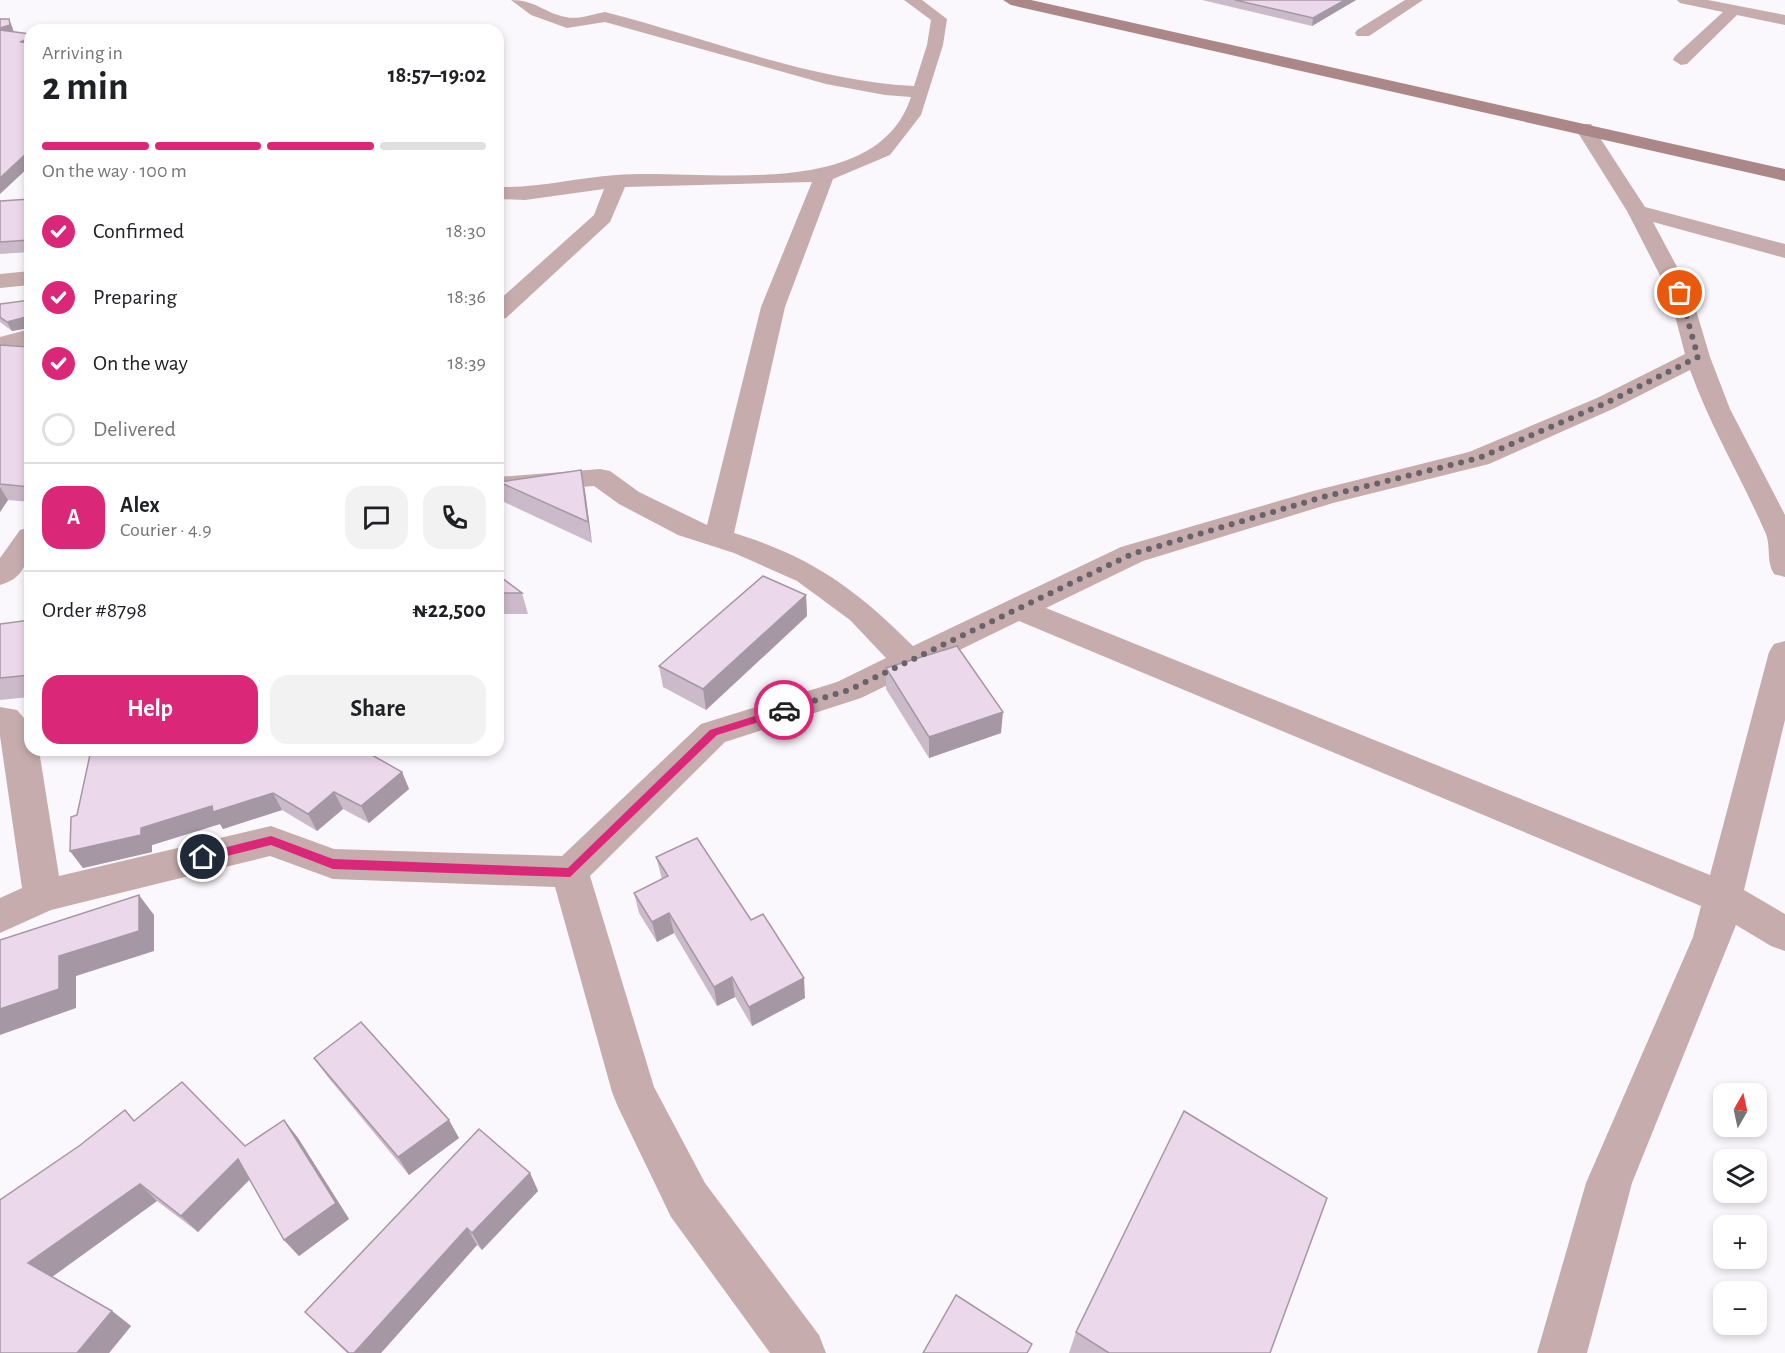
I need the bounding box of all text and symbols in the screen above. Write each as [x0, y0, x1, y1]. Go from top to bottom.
text: Arriving in [42, 43, 123, 63]
text: 18:57–19:02 [388, 64, 486, 86]
text: 2 min [42, 68, 129, 107]
text: On the way · 100 m [42, 161, 187, 181]
icon: check [42, 215, 75, 248]
text: Confirmed [93, 220, 184, 242]
text: 18:30 [446, 221, 486, 241]
pin [1654, 267, 1705, 318]
icon: bag [1663, 276, 1696, 309]
icon: check [42, 281, 75, 314]
text: Preparing [93, 286, 177, 308]
text: 18:36 [447, 287, 486, 307]
icon: check [42, 347, 75, 380]
text: On the way [93, 352, 188, 374]
text: 18:39 [447, 353, 486, 373]
text: Delivered [93, 418, 176, 440]
button: chat [345, 486, 408, 549]
button: phone [423, 486, 486, 549]
text: Alex [120, 494, 160, 516]
text: A [67, 506, 80, 528]
text: Courier · 4.9 [120, 520, 212, 540]
text: Order #8798 [42, 599, 147, 621]
text: ₦22,500 [412, 599, 486, 621]
button: Help [42, 675, 258, 744]
button: Share [270, 675, 486, 744]
courier [754, 680, 814, 740]
icon: car [768, 694, 801, 727]
pin [177, 831, 228, 882]
icon: home [186, 840, 219, 873]
north arrow [1713, 1083, 1767, 1137]
map controls [1713, 1083, 1767, 1335]
button: layers [1713, 1149, 1767, 1203]
button: + [1713, 1215, 1767, 1269]
button: − [1713, 1281, 1767, 1335]

